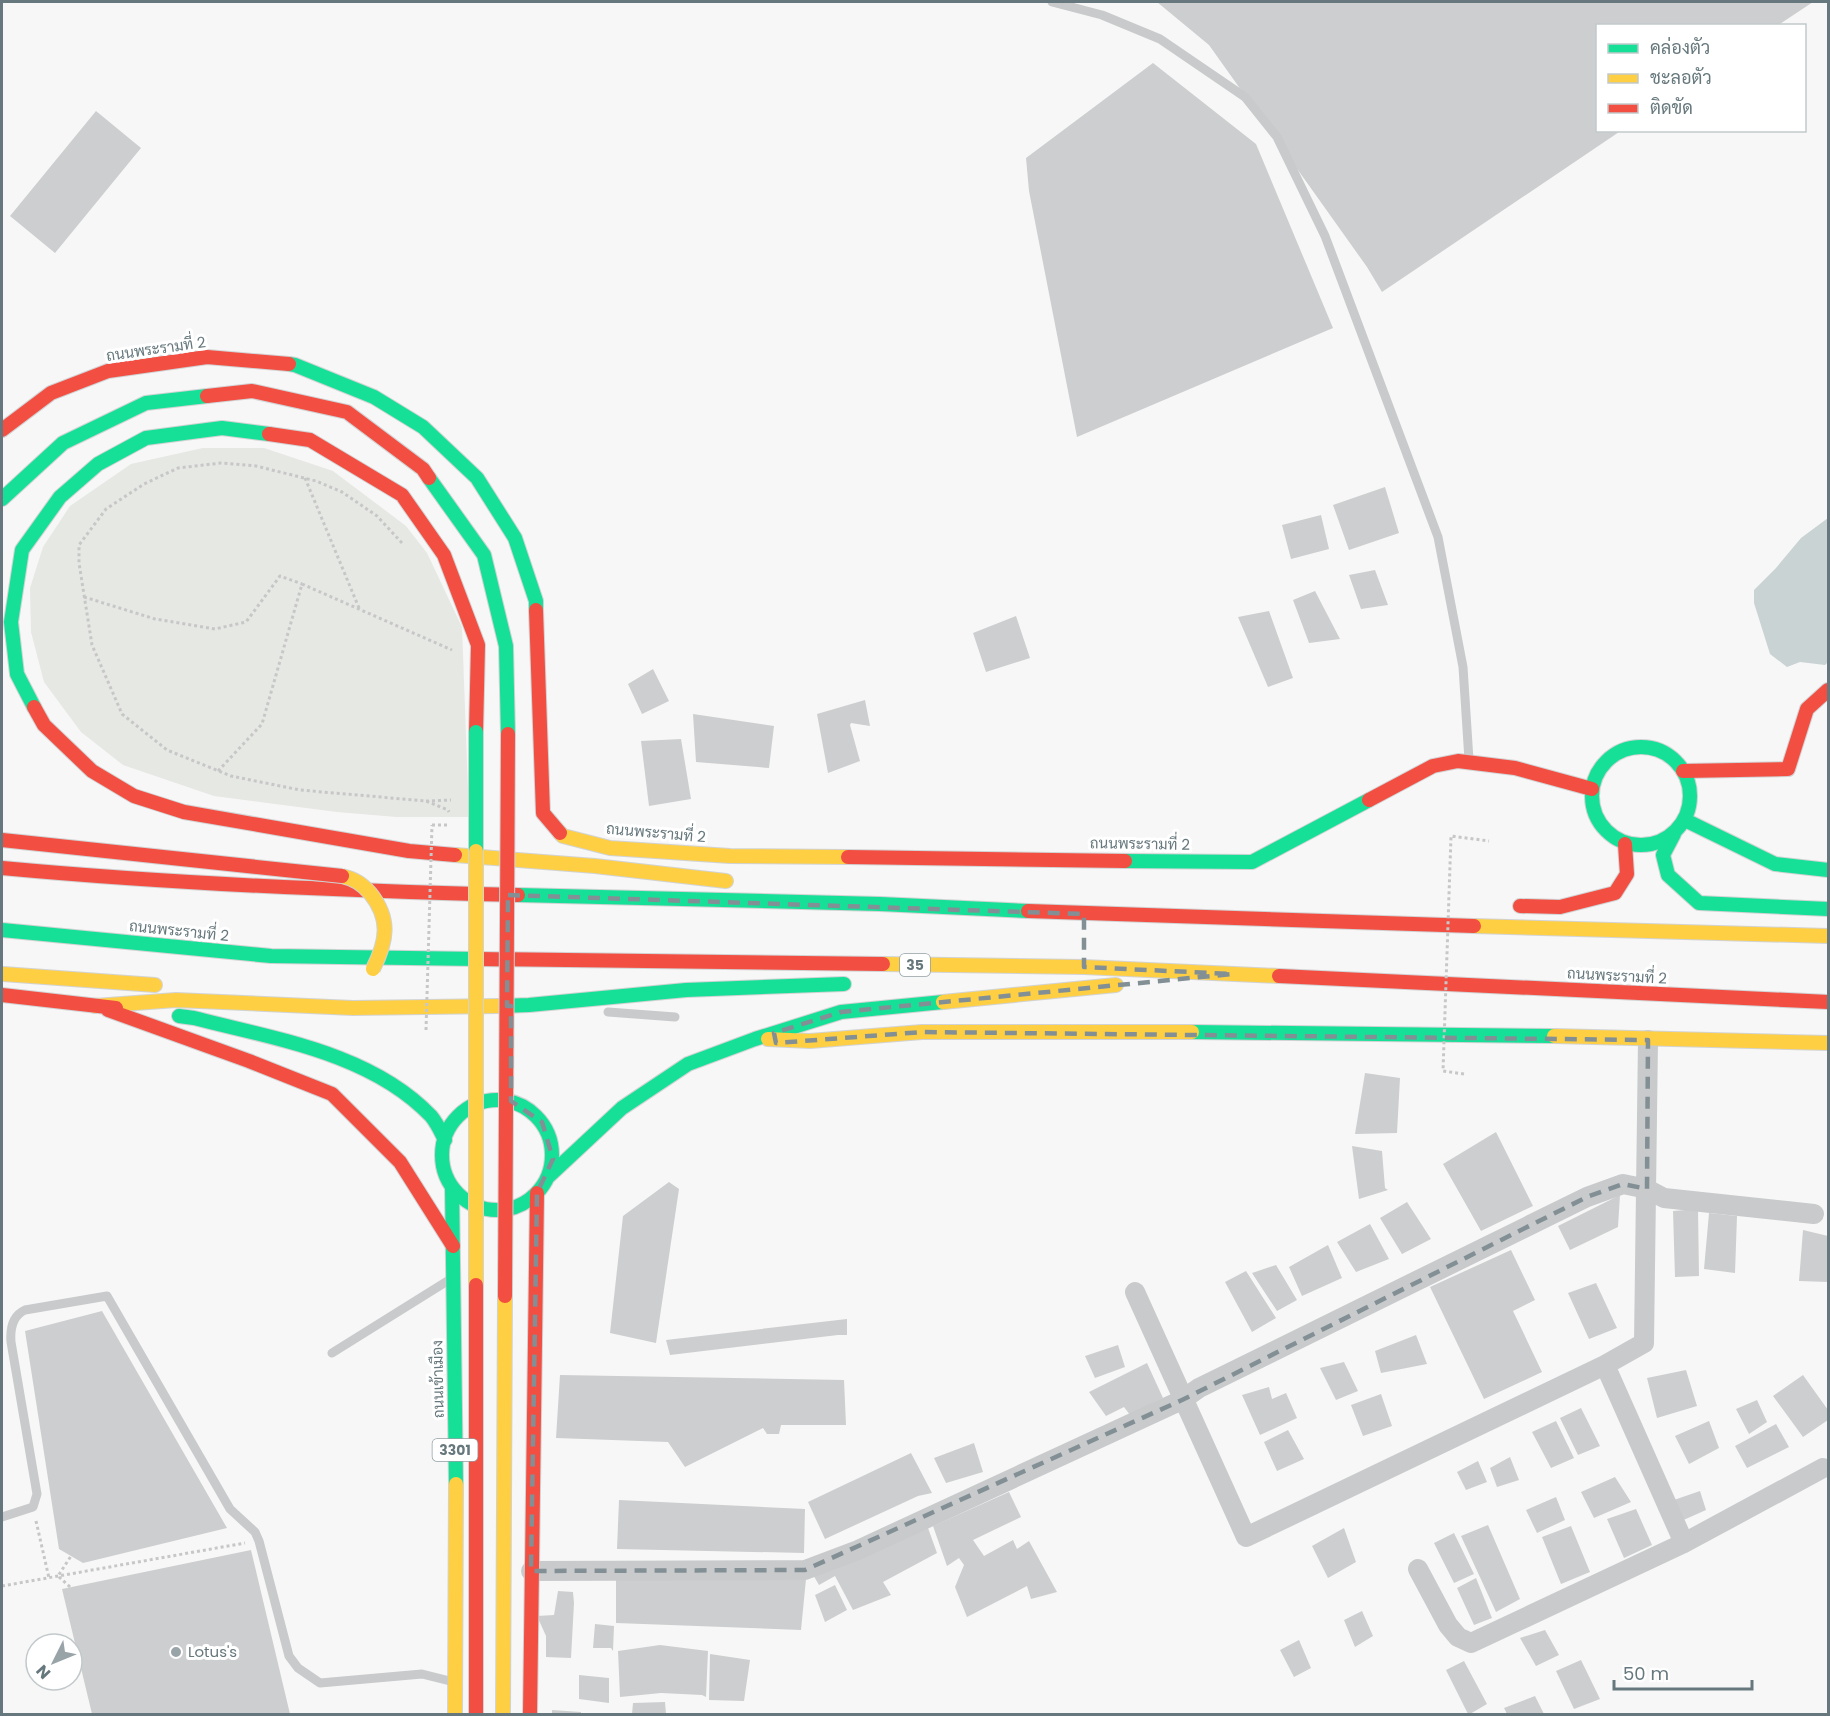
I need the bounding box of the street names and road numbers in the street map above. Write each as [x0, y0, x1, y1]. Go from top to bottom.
street label: ถนนพระรามที่ 2 [104, 327, 207, 366]
street label: ถนนพระรามที่ 2 [605, 814, 707, 847]
street label: ถนนพระรามที่ 2 [1090, 828, 1190, 855]
street label: ถนนพระรามที่ 2 [128, 911, 230, 946]
road number: 35 [900, 954, 930, 976]
street label: ถนนพระรามที่ 2 [1566, 958, 1668, 989]
street label: ถนนเข้าเมือง [426, 1340, 449, 1418]
road number: 3301 [432, 1439, 478, 1461]

